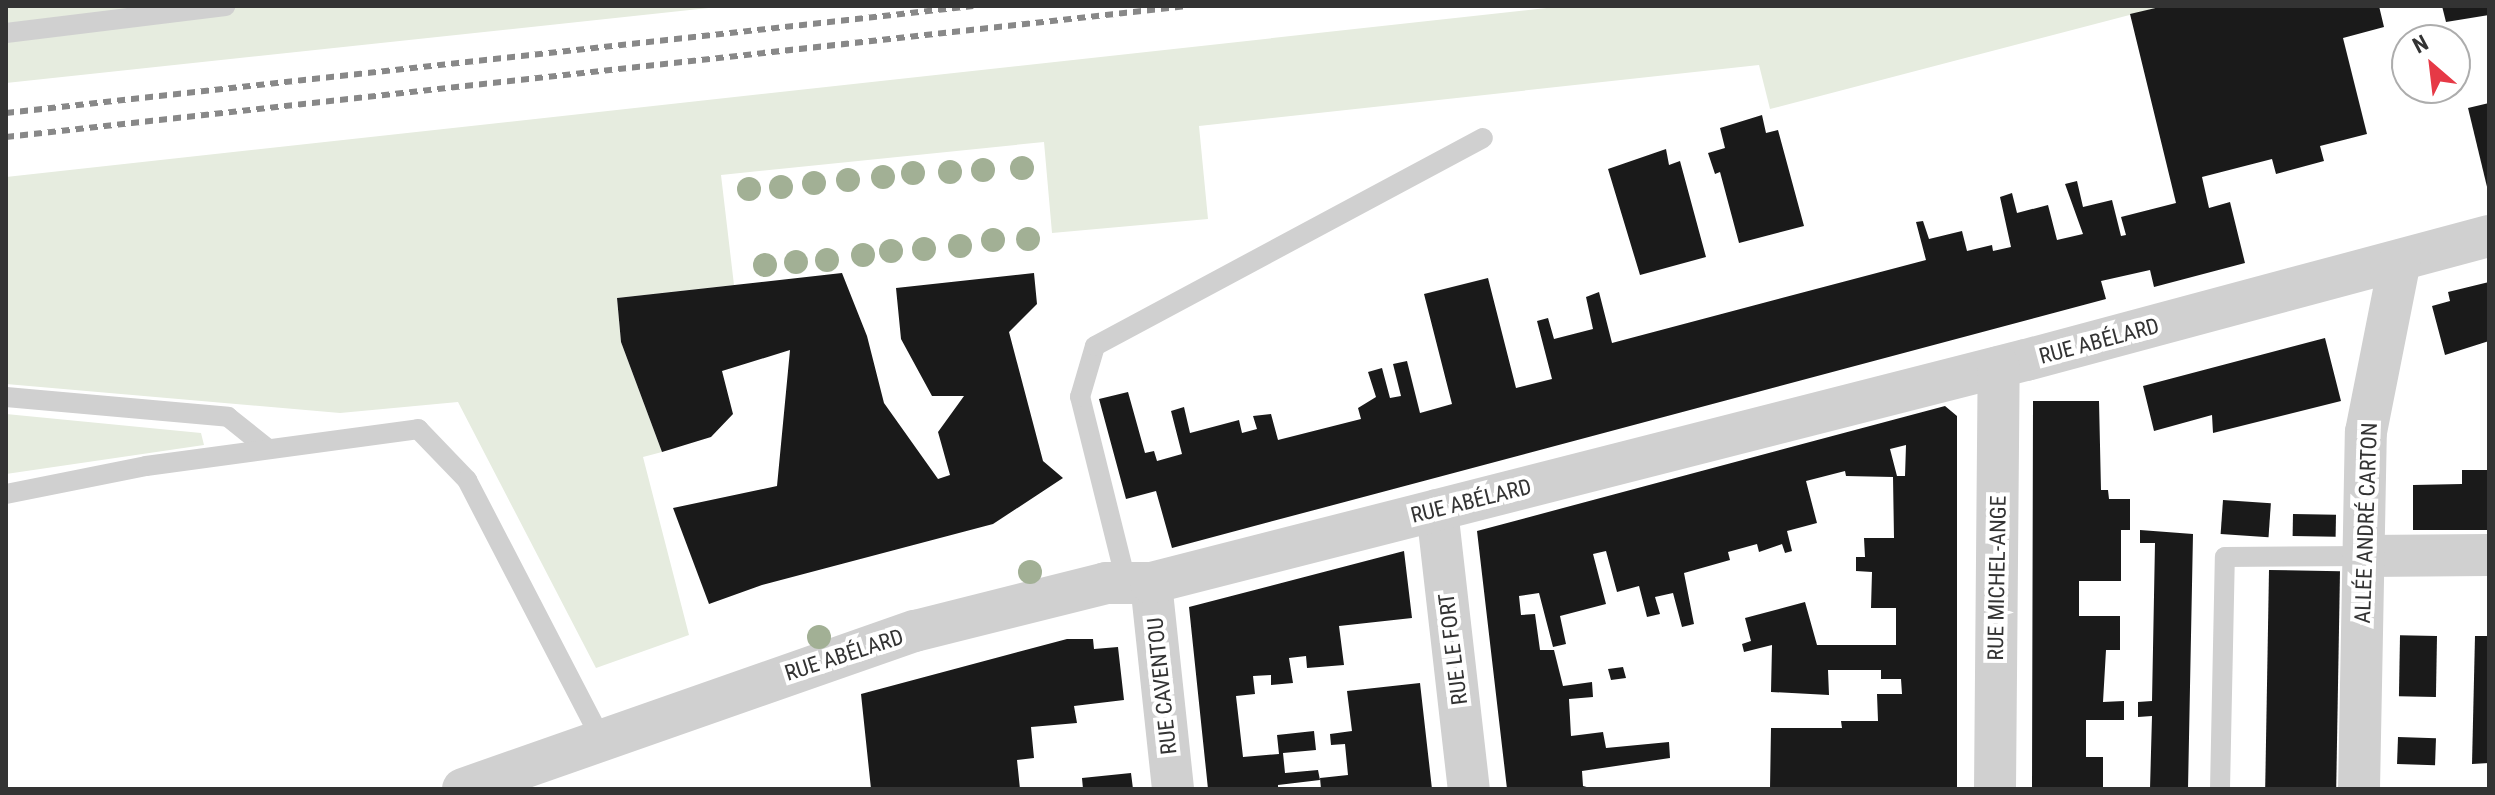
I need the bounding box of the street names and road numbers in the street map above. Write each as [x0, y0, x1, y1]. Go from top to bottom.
street label: RUE ABÉLARD [2036, 312, 2162, 370]
street label: ALLÉE ANDRÉ CARTON [2349, 422, 2383, 624]
street label: RUE ABÉLARD [1408, 473, 1534, 529]
street label: RUE MICHEL-ANGE [1982, 495, 2012, 661]
street label: RUE LE FORT [1433, 592, 1473, 706]
street label: RUE CAVENTOU [1142, 616, 1182, 756]
street label: RUE ABÉLARD [781, 623, 907, 687]

